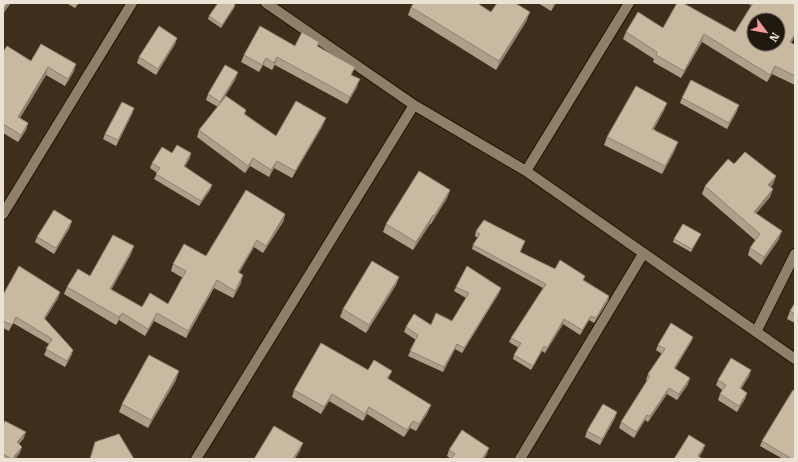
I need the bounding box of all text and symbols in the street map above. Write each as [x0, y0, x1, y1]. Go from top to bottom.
north arrow [746, 12, 786, 52]
text: N [766, 30, 782, 45]

